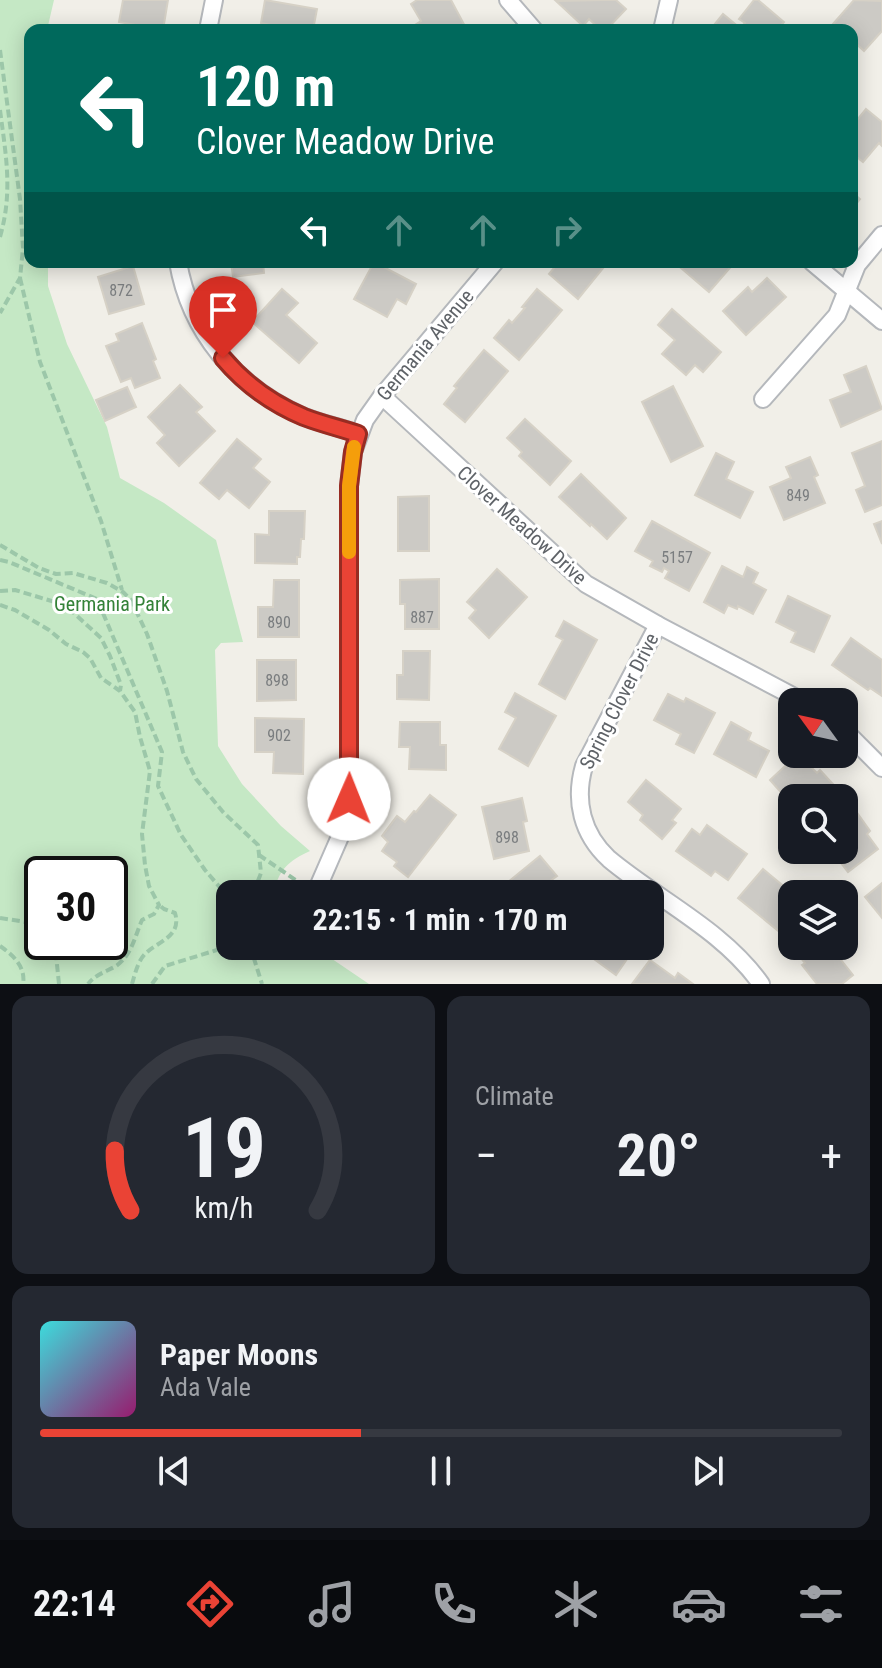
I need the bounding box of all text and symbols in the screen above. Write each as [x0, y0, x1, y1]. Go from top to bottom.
text: 120 m [196, 54, 335, 120]
icon: left [64, 56, 168, 160]
text: Clover Meadow Drive [196, 121, 494, 163]
icon: left [293, 208, 337, 252]
icon: ahead [377, 208, 421, 252]
icon: ahead [461, 208, 505, 252]
icon: right [545, 208, 589, 252]
pin [189, 276, 257, 358]
house number: 872 [109, 281, 133, 300]
street label: Germania Avenue [371, 284, 479, 406]
icon: arrive [201, 288, 245, 332]
street label: Clover Meadow Drive [452, 461, 592, 589]
house number: 849 [786, 486, 810, 505]
house number: 5157 [661, 548, 693, 567]
park label: Germania Park [54, 592, 170, 616]
house number: 887 [410, 608, 434, 627]
house number: 890 [267, 613, 291, 632]
street label: Spring Clover Drive [574, 629, 664, 773]
house number: 898 [265, 671, 289, 690]
north arrow [778, 688, 858, 768]
map controls [778, 688, 858, 960]
house number: 902 [267, 726, 291, 745]
position arrow [307, 757, 391, 841]
button: search [778, 784, 858, 864]
house number: 898 [495, 828, 519, 847]
speed limit sign: 30 [24, 856, 128, 960]
button: layers [778, 880, 858, 960]
text: 22:15 · 1 min · 170 m [313, 902, 567, 937]
text: Climate [475, 1081, 554, 1111]
text: 19 [181, 1100, 266, 1197]
text: 20° [617, 1120, 701, 1191]
text: − [475, 1130, 497, 1182]
text: + [820, 1130, 842, 1182]
text: km/h [194, 1191, 253, 1225]
text: Paper Moons [160, 1337, 318, 1372]
text: Ada Vale [160, 1372, 251, 1402]
icon: previous [152, 1449, 196, 1493]
icon: pause [419, 1449, 463, 1493]
icon: next [686, 1449, 730, 1493]
icon: directions [182, 1576, 238, 1632]
icon: music [304, 1576, 360, 1632]
icon: phone [426, 1576, 482, 1632]
icon: climate [548, 1576, 604, 1632]
icon: car [671, 1576, 727, 1632]
icon: filters [793, 1576, 849, 1632]
text: 22:14 [33, 1583, 116, 1625]

